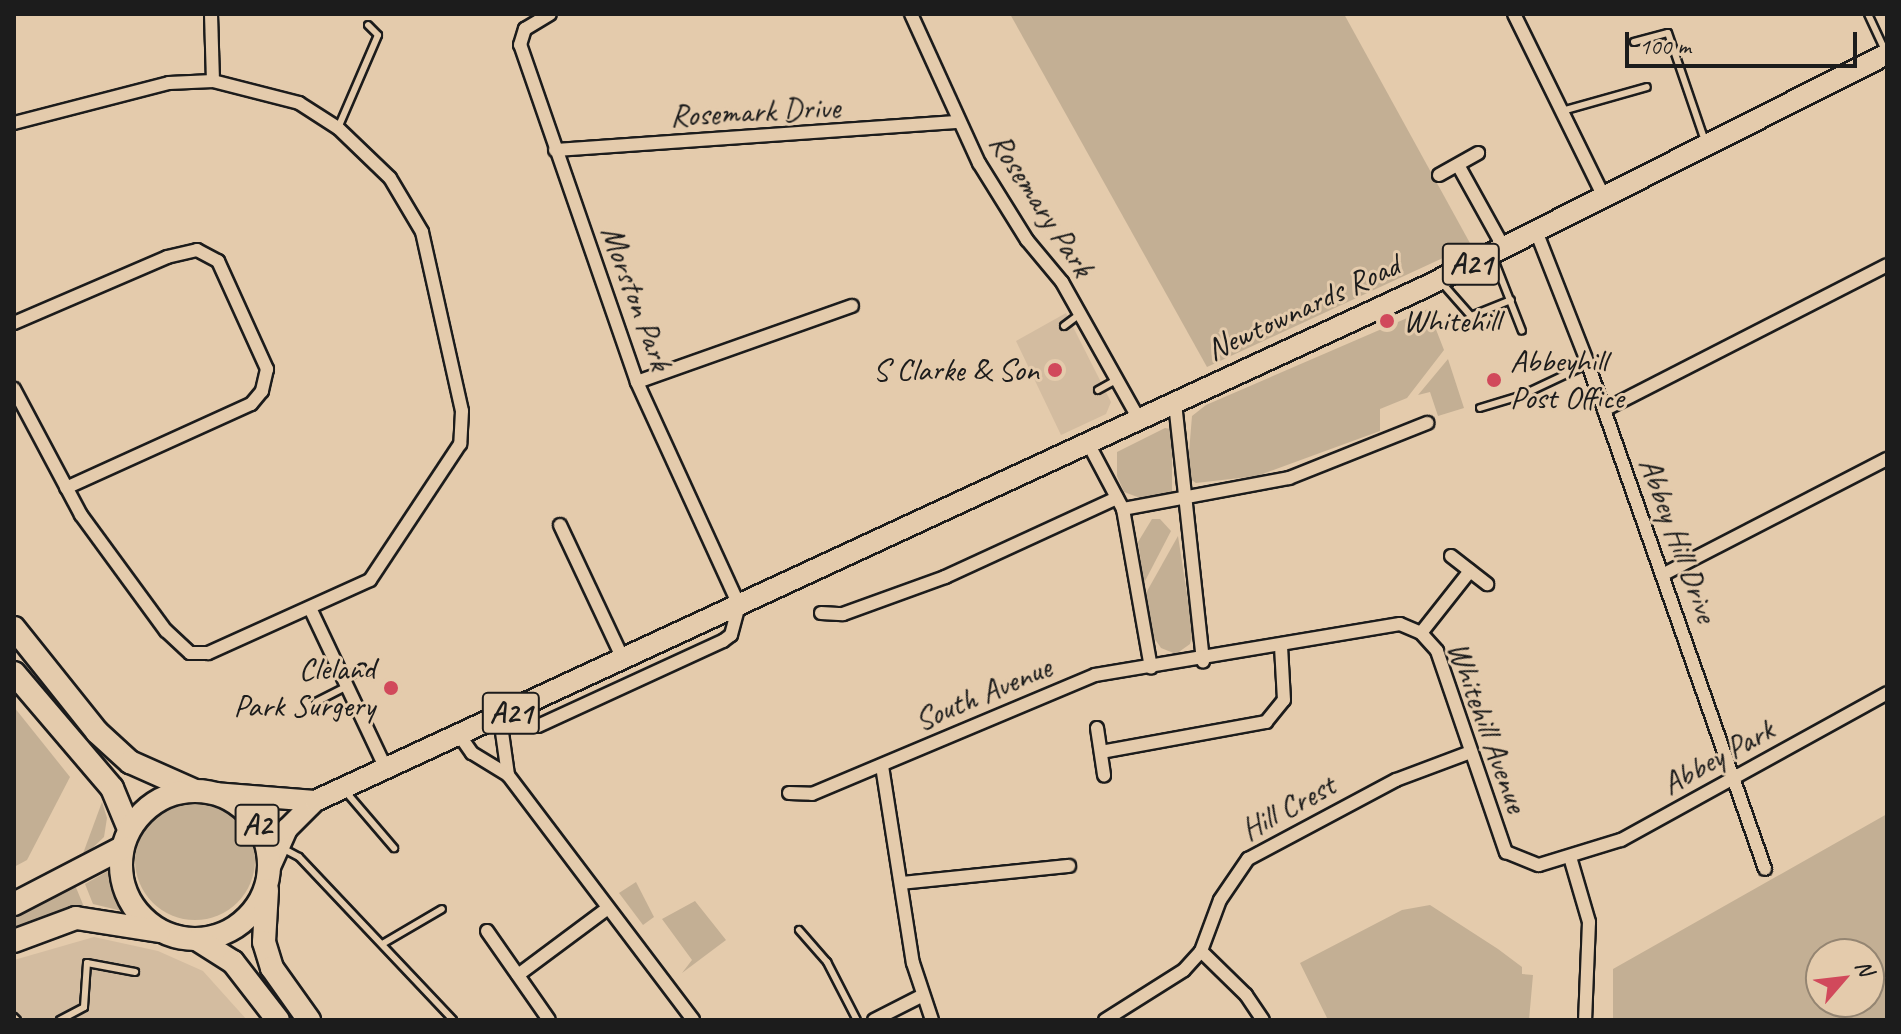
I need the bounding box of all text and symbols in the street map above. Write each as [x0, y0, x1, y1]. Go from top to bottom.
scale bar [1629, 16, 1861, 66]
text: 100 m [1639, 31, 1691, 61]
street label: Rosemark Drive [669, 88, 841, 136]
street label: Rosemary Park [980, 126, 1102, 284]
street label: Morston Park [592, 220, 680, 376]
road number: A21 [1441, 238, 1501, 290]
street label: Newtownards Road [1200, 246, 1406, 370]
place label: Whitehill [1403, 302, 1500, 340]
marker: Whitehill [1378, 312, 1396, 330]
place label: Abbeyhill Post Office [1510, 343, 1623, 418]
place label: S Clarke & Son [873, 351, 1039, 389]
marker: S Clarke & Son [1046, 361, 1064, 379]
marker: Abbeyhill Post Office [1485, 371, 1503, 389]
street label: Abbey Hill Drive [1630, 452, 1726, 628]
street label: Whitehill Avenue [1438, 637, 1536, 817]
street label: South Avenue [909, 648, 1057, 740]
place label: Cleland Park Surgery [234, 651, 375, 726]
marker: Cleland Park Surgery [382, 679, 400, 697]
road number: A21 [481, 687, 541, 739]
street label: Abbey Park [1655, 710, 1781, 804]
street label: Hill Crest [1234, 767, 1342, 849]
road number: A2 [233, 799, 281, 851]
north arrow [1805, 938, 1885, 1018]
text: N [1849, 955, 1880, 980]

